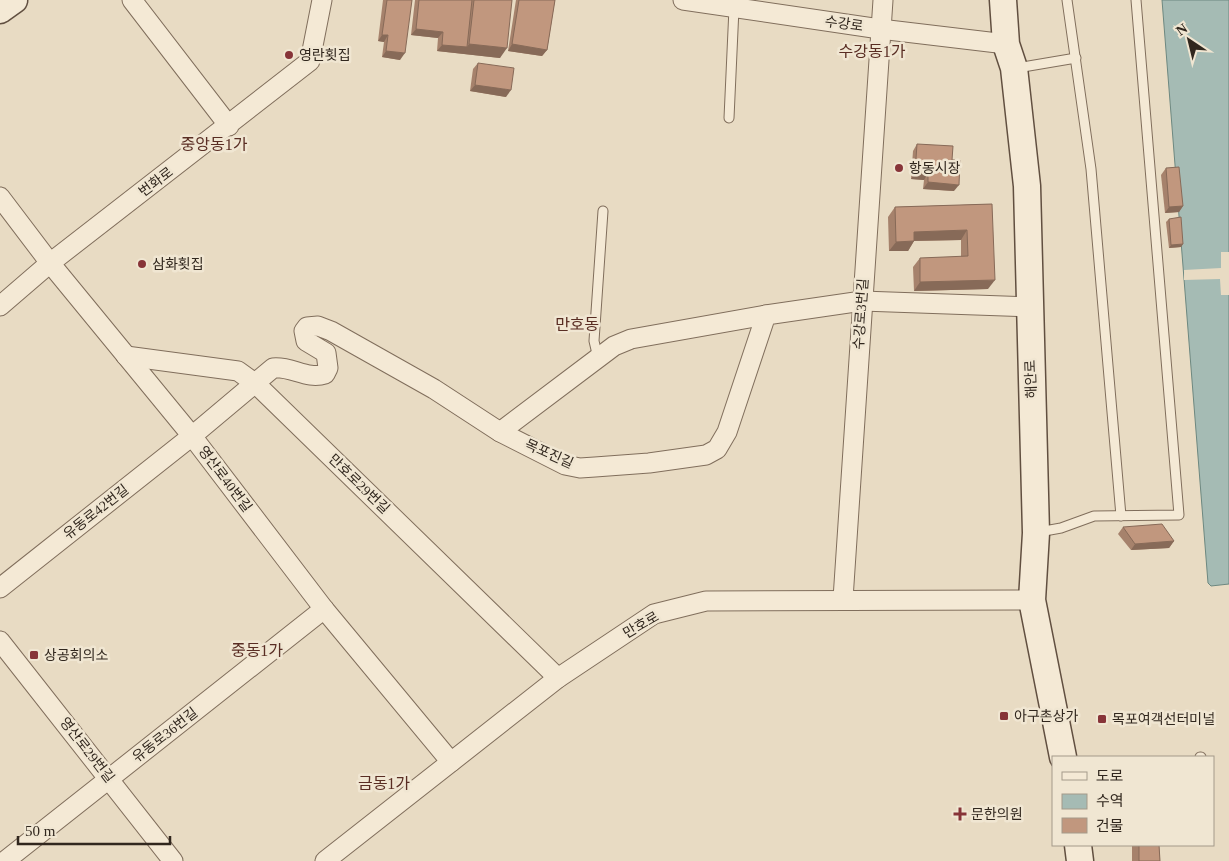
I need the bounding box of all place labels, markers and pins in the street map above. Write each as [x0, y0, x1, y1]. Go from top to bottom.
place label: 영란횟집 [299, 47, 351, 63]
marker: 영란횟집 [283, 49, 295, 61]
place label: 항동시장 [909, 161, 961, 176]
marker: 항동시장 [893, 162, 905, 174]
place label: 삼화횟집 [152, 256, 204, 272]
marker: 삼화횟집 [136, 258, 148, 270]
place label: 상공회의소 [44, 648, 109, 663]
marker: 상공회의소 [28, 649, 40, 661]
place label: 아구촌상가 [1014, 709, 1079, 724]
marker: 아구촌상가 [998, 710, 1010, 722]
place label: 목포여객선터미널 [1112, 712, 1215, 727]
marker: 목포여객선터미널 [1096, 713, 1108, 725]
marker: 문한의원 [953, 807, 967, 821]
place label: 문한의원 [971, 807, 1023, 822]

